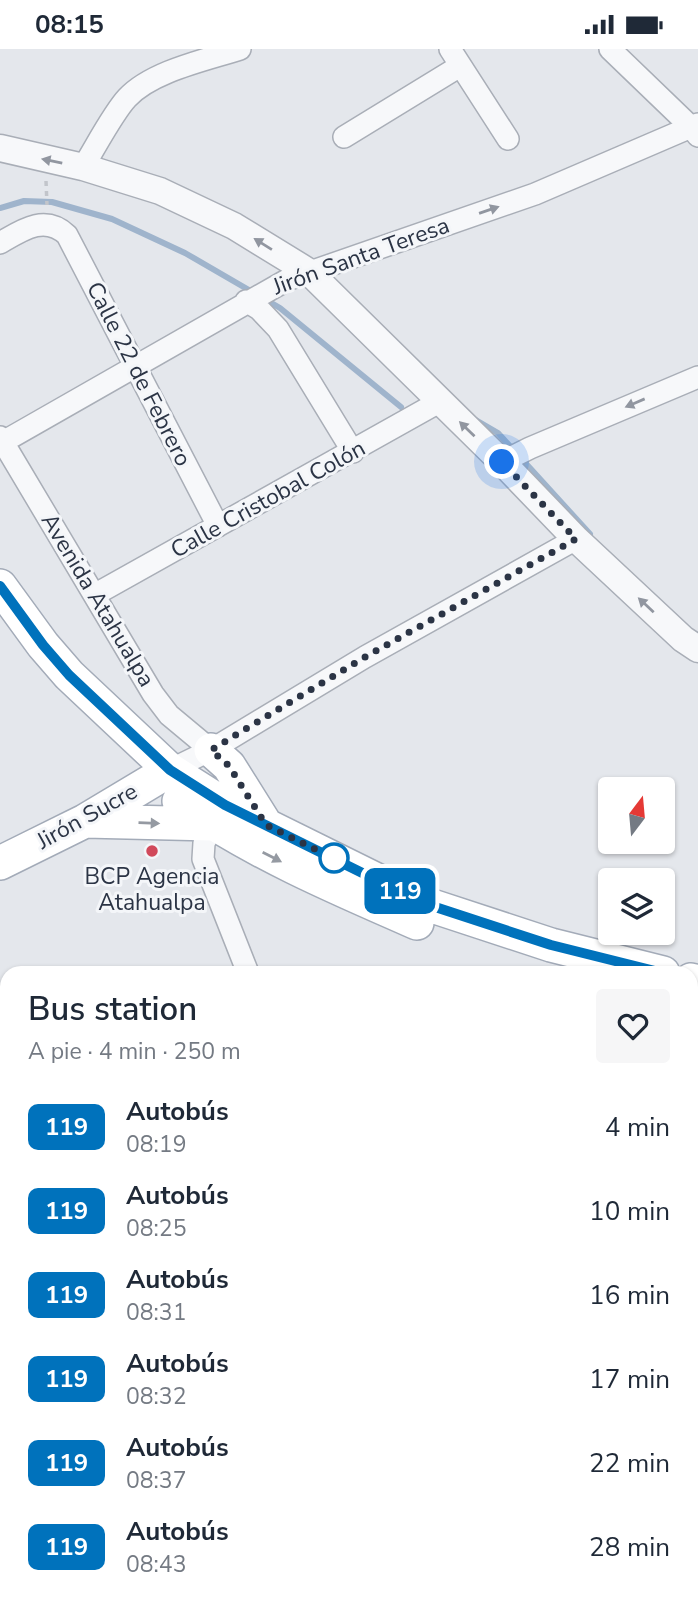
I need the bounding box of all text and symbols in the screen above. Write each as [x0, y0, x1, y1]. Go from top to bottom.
text: 08:15 [35, 7, 104, 42]
one-way arrow [41, 155, 63, 166]
one-way arrow [479, 204, 500, 215]
street label: Jirón Santa Teresa [267, 210, 454, 303]
one-way arrow [253, 237, 272, 250]
street label: Calle 22 de Febrero [79, 277, 199, 471]
one-way arrow [624, 398, 645, 409]
one-way arrow [458, 420, 475, 437]
street label: Calle Cristobal Colón [165, 433, 371, 565]
your location [484, 444, 519, 479]
street label: Avenida Atahualpa [34, 507, 162, 693]
one-way arrow [637, 597, 655, 613]
street label: Jirón Sucre [30, 776, 143, 857]
north arrow [598, 777, 676, 854]
map controls [598, 777, 675, 945]
one-way arrow [138, 817, 160, 828]
marker: BCP Agencia Atahualpa [144, 843, 160, 859]
unlabelled marker [319, 843, 349, 873]
one-way arrow [262, 852, 282, 863]
place label: BCP Agencia Atahualpa [84, 861, 220, 918]
line badge: 119 [360, 868, 440, 914]
button: layers [598, 868, 675, 945]
text: 119 [378, 875, 422, 907]
text: Bus station [28, 987, 197, 1032]
button: heart [596, 989, 670, 1063]
text: A pie · 4 min · 250 m [28, 1036, 241, 1067]
text: Autobús [126, 1094, 229, 1129]
text: 4 min [605, 1110, 670, 1145]
text: 119 [45, 1111, 88, 1143]
text: 08:19 [126, 1129, 186, 1160]
text: Autobús [126, 1178, 229, 1213]
text: 10 min [589, 1194, 670, 1229]
text: 119 [45, 1195, 88, 1227]
text: 08:25 [126, 1213, 186, 1244]
text: Autobús [126, 1262, 229, 1297]
text: 16 min [589, 1278, 670, 1313]
text: 119 [45, 1279, 88, 1311]
text: 08:31 [126, 1297, 186, 1328]
text: Autobús [126, 1346, 229, 1381]
text: 17 min [589, 1362, 670, 1397]
text: 119 [45, 1363, 88, 1395]
text: 08:32 [126, 1381, 186, 1412]
text: Autobús [126, 1430, 229, 1465]
text: 22 min [589, 1446, 670, 1481]
text: 119 [45, 1447, 88, 1479]
text: 08:37 [126, 1465, 186, 1496]
text: Autobús [126, 1514, 229, 1549]
text: 28 min [589, 1530, 670, 1565]
text: 119 [45, 1531, 88, 1563]
text: 08:43 [126, 1549, 186, 1580]

